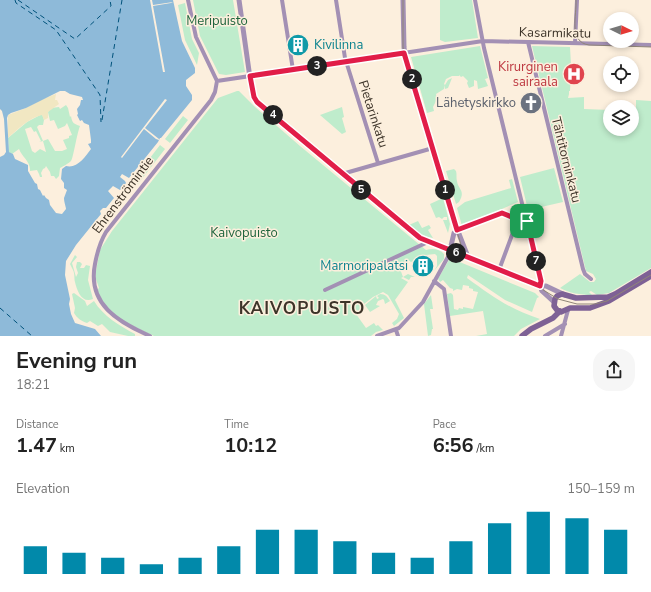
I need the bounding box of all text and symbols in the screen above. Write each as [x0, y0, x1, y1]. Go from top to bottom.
park label: Meripuisto [186, 12, 248, 30]
north arrow [603, 12, 639, 48]
map controls [603, 12, 639, 136]
street label: Kasarmikatu [519, 23, 591, 43]
building icon: Kivilinna [285, 32, 311, 58]
place label: Kivilinna [314, 36, 363, 54]
pin: 3 [307, 56, 327, 76]
button: locate [603, 56, 639, 92]
text: 3 [314, 58, 320, 73]
place label: Kirurginen sairaala [498, 58, 558, 91]
hospital icon: Kirurginen sairaala [561, 61, 587, 87]
pin: 2 [402, 69, 422, 89]
text: 2 [409, 71, 415, 86]
street label: Pietarinkatu [354, 78, 392, 150]
church icon: Lähetyskirkko [518, 90, 544, 116]
place label: Lähetyskirkko [436, 94, 516, 112]
button: layers [603, 100, 639, 136]
pin: 4 [263, 105, 283, 125]
text: 4 [270, 107, 276, 122]
street label: Tähtitorninkatu [547, 115, 585, 205]
street label: Ehrenströmintie [88, 153, 158, 237]
pin: 5 [351, 180, 371, 200]
pin: 1 [435, 180, 455, 200]
text: 5 [358, 182, 364, 197]
text: 1 [442, 182, 448, 197]
pin [510, 204, 544, 238]
icon: arrive [516, 210, 538, 232]
park label: Kaivopuisto [210, 224, 278, 242]
pin: 6 [446, 243, 466, 263]
text: 6 [453, 245, 459, 260]
pin: 7 [526, 251, 546, 271]
building icon: Marmoripalatsi [410, 253, 436, 279]
text: 7 [533, 253, 539, 268]
place label: Marmoripalatsi [320, 257, 408, 275]
district label: KAIVOPUISTO [239, 297, 365, 320]
text: Evening run [16, 346, 137, 376]
button: share [593, 349, 635, 391]
text: 18:21 [16, 376, 50, 394]
text: Distance [16, 417, 59, 432]
text: Time [224, 417, 249, 432]
text: Pace [433, 417, 456, 432]
text: 1.47 [16, 432, 57, 459]
text: 10:12 [224, 432, 277, 459]
text: 6:56 [433, 432, 474, 459]
text: km [57, 441, 75, 456]
text: /km [474, 441, 494, 456]
text: Elevation [16, 480, 70, 498]
text: 150–159 m [567, 480, 635, 498]

